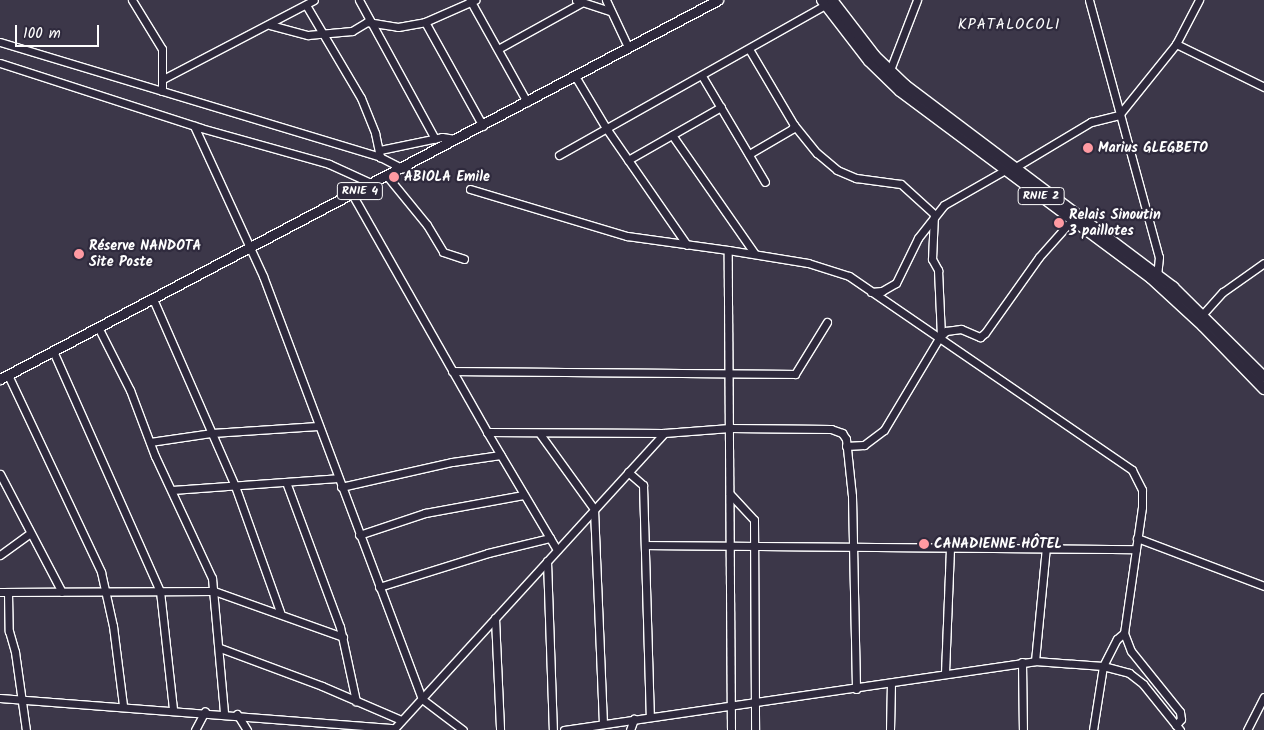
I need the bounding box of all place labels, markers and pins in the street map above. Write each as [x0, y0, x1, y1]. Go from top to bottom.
place label: Marius GLEGBETO [1098, 140, 1208, 156]
marker: Marius GLEGBETO [1082, 142, 1094, 154]
place label: ABIOLA Emile [404, 169, 490, 185]
marker: ABIOLA Emile [388, 171, 400, 183]
place label: Relais Sinoutin 3 paillotes [1069, 207, 1161, 240]
marker: Relais Sinoutin 3 paillotes [1053, 217, 1065, 229]
place label: Réserve NANDOTA Site Poste [89, 238, 201, 270]
marker: Réserve NANDOTA Site Poste [73, 248, 85, 260]
place label: CANADIENNE HÔTEL [934, 536, 1062, 552]
marker: CANADIENNE HÔTEL [918, 538, 930, 550]

